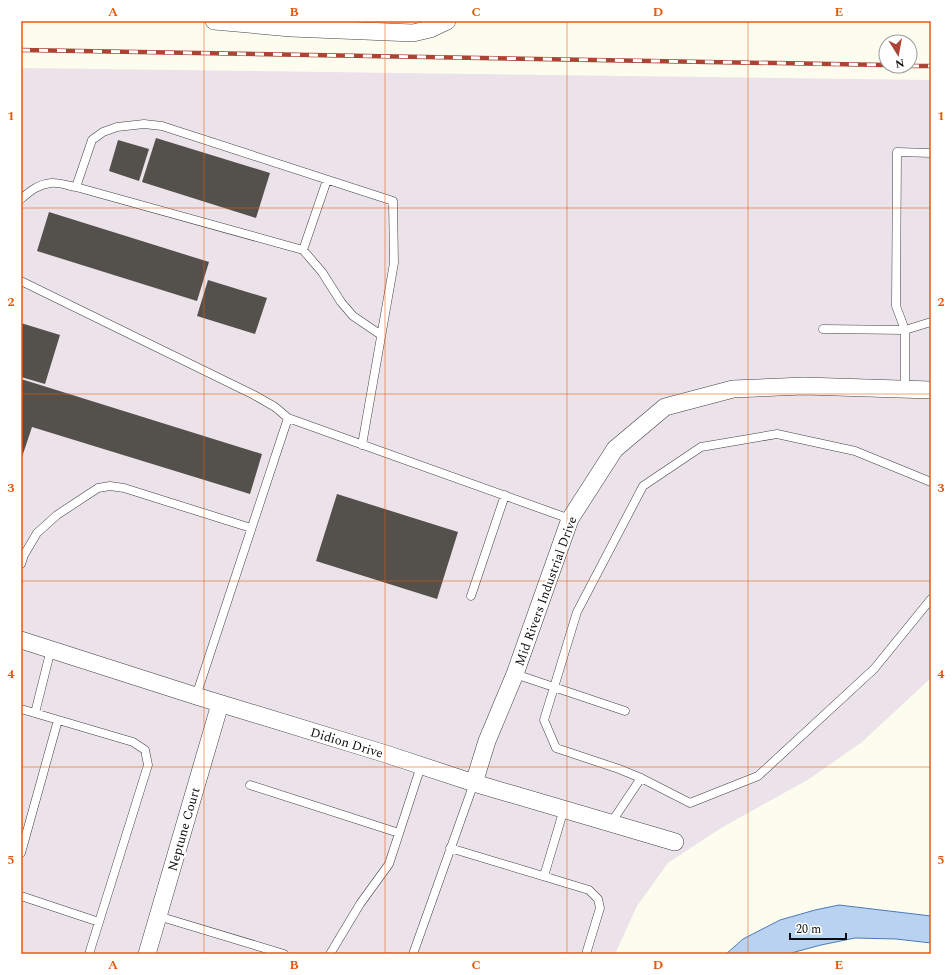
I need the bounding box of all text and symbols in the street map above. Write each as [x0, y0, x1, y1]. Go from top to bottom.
text: A [108, 2, 118, 22]
text: B [289, 2, 299, 22]
text: C [471, 2, 481, 22]
text: D [653, 2, 663, 22]
text: E [835, 2, 844, 22]
north arrow [878, 34, 918, 74]
text: N [894, 54, 906, 73]
text: 1 [7, 106, 15, 126]
text: 1 [937, 106, 945, 126]
text: 2 [7, 292, 15, 312]
text: 2 [937, 292, 945, 312]
text: 3 [7, 478, 15, 498]
text: 3 [937, 478, 945, 498]
street label: Mid Rivers Industrial Drive [510, 514, 582, 669]
text: 4 [7, 664, 15, 684]
text: 4 [937, 664, 945, 684]
street label: Didion Drive [308, 722, 386, 764]
street label: Neptune Court [162, 785, 206, 874]
text: 5 [7, 850, 15, 870]
text: 5 [937, 850, 945, 870]
scale bar [790, 915, 846, 941]
text: 20 m [796, 920, 821, 939]
text: A [108, 955, 118, 975]
text: B [289, 955, 299, 975]
text: C [471, 955, 481, 975]
text: D [653, 955, 663, 975]
text: E [835, 955, 844, 975]

